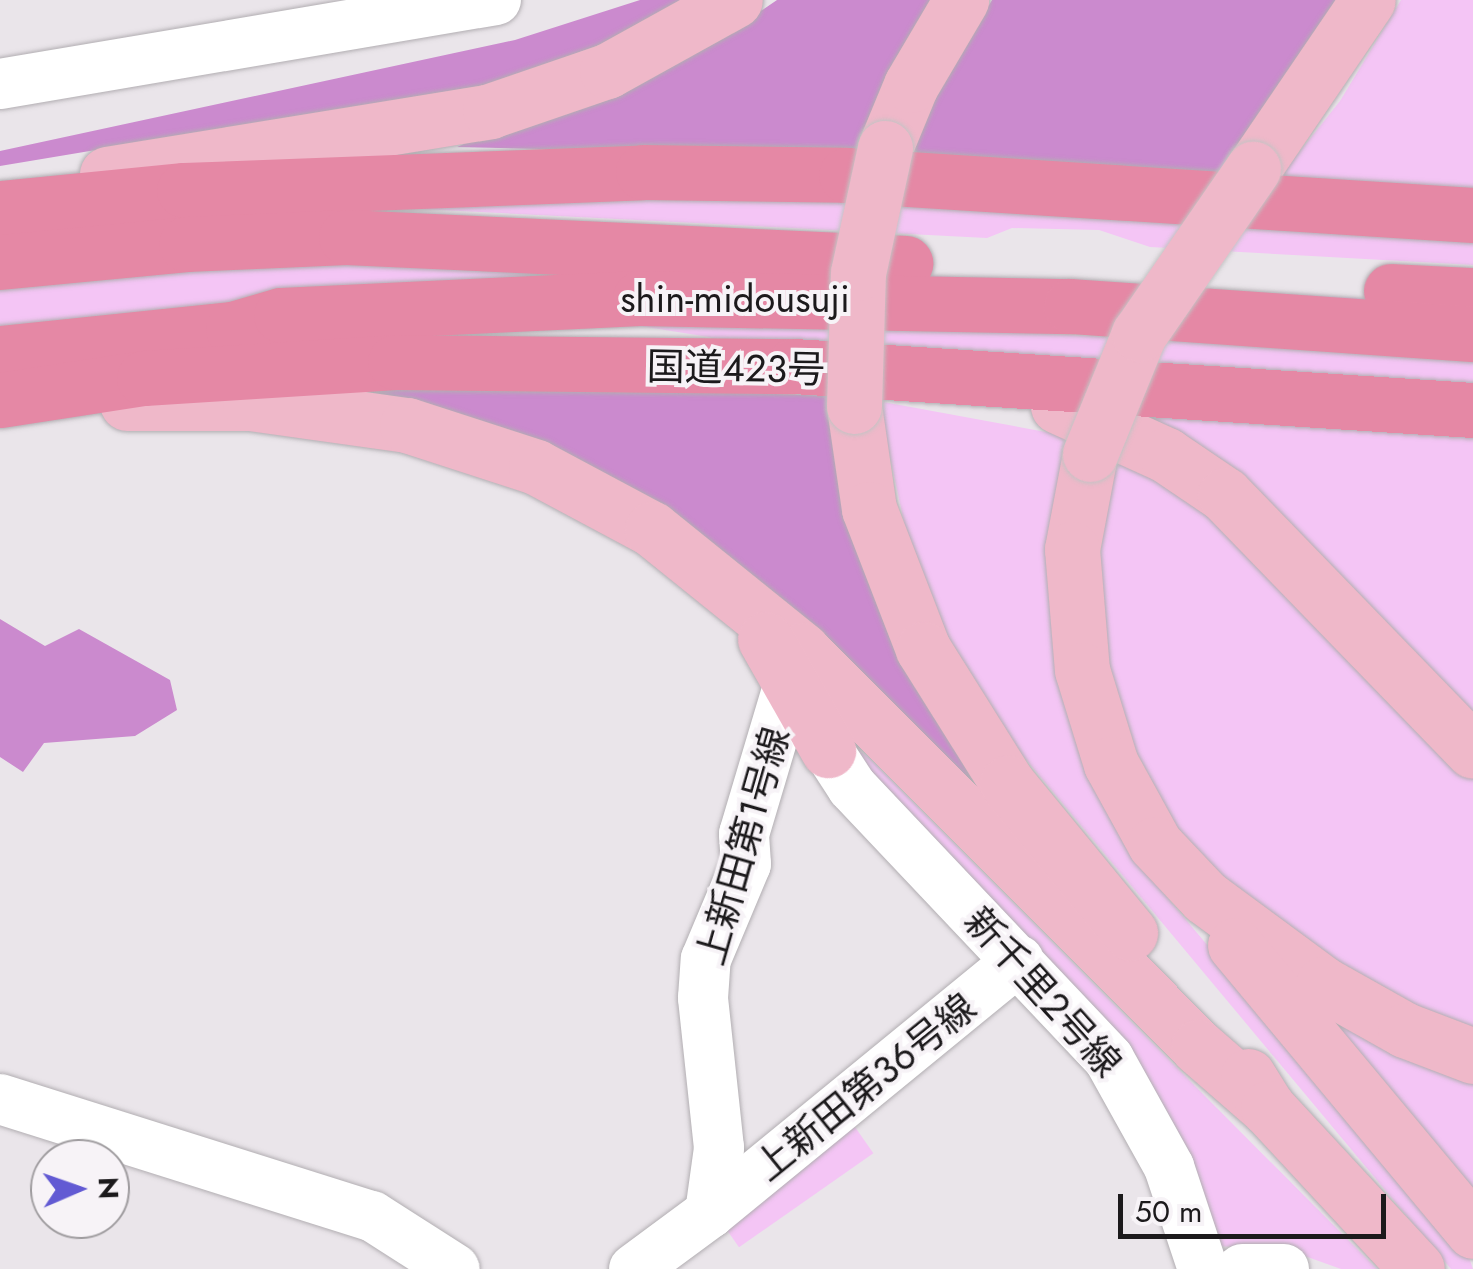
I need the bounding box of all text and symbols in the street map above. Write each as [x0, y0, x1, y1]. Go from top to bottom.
street label: shin-midousuji [620, 276, 850, 322]
street label: 国道423号 [646, 344, 826, 392]
street label: 上新田第1号線 [687, 722, 799, 970]
street label: 新千里2号線 [955, 898, 1131, 1086]
street label: 上新田第36号線 [745, 984, 985, 1190]
north arrow [30, 1139, 130, 1239]
scale bar [1123, 1174, 1390, 1236]
text: N [88, 1176, 129, 1200]
text: 50 m [1135, 1190, 1202, 1233]

